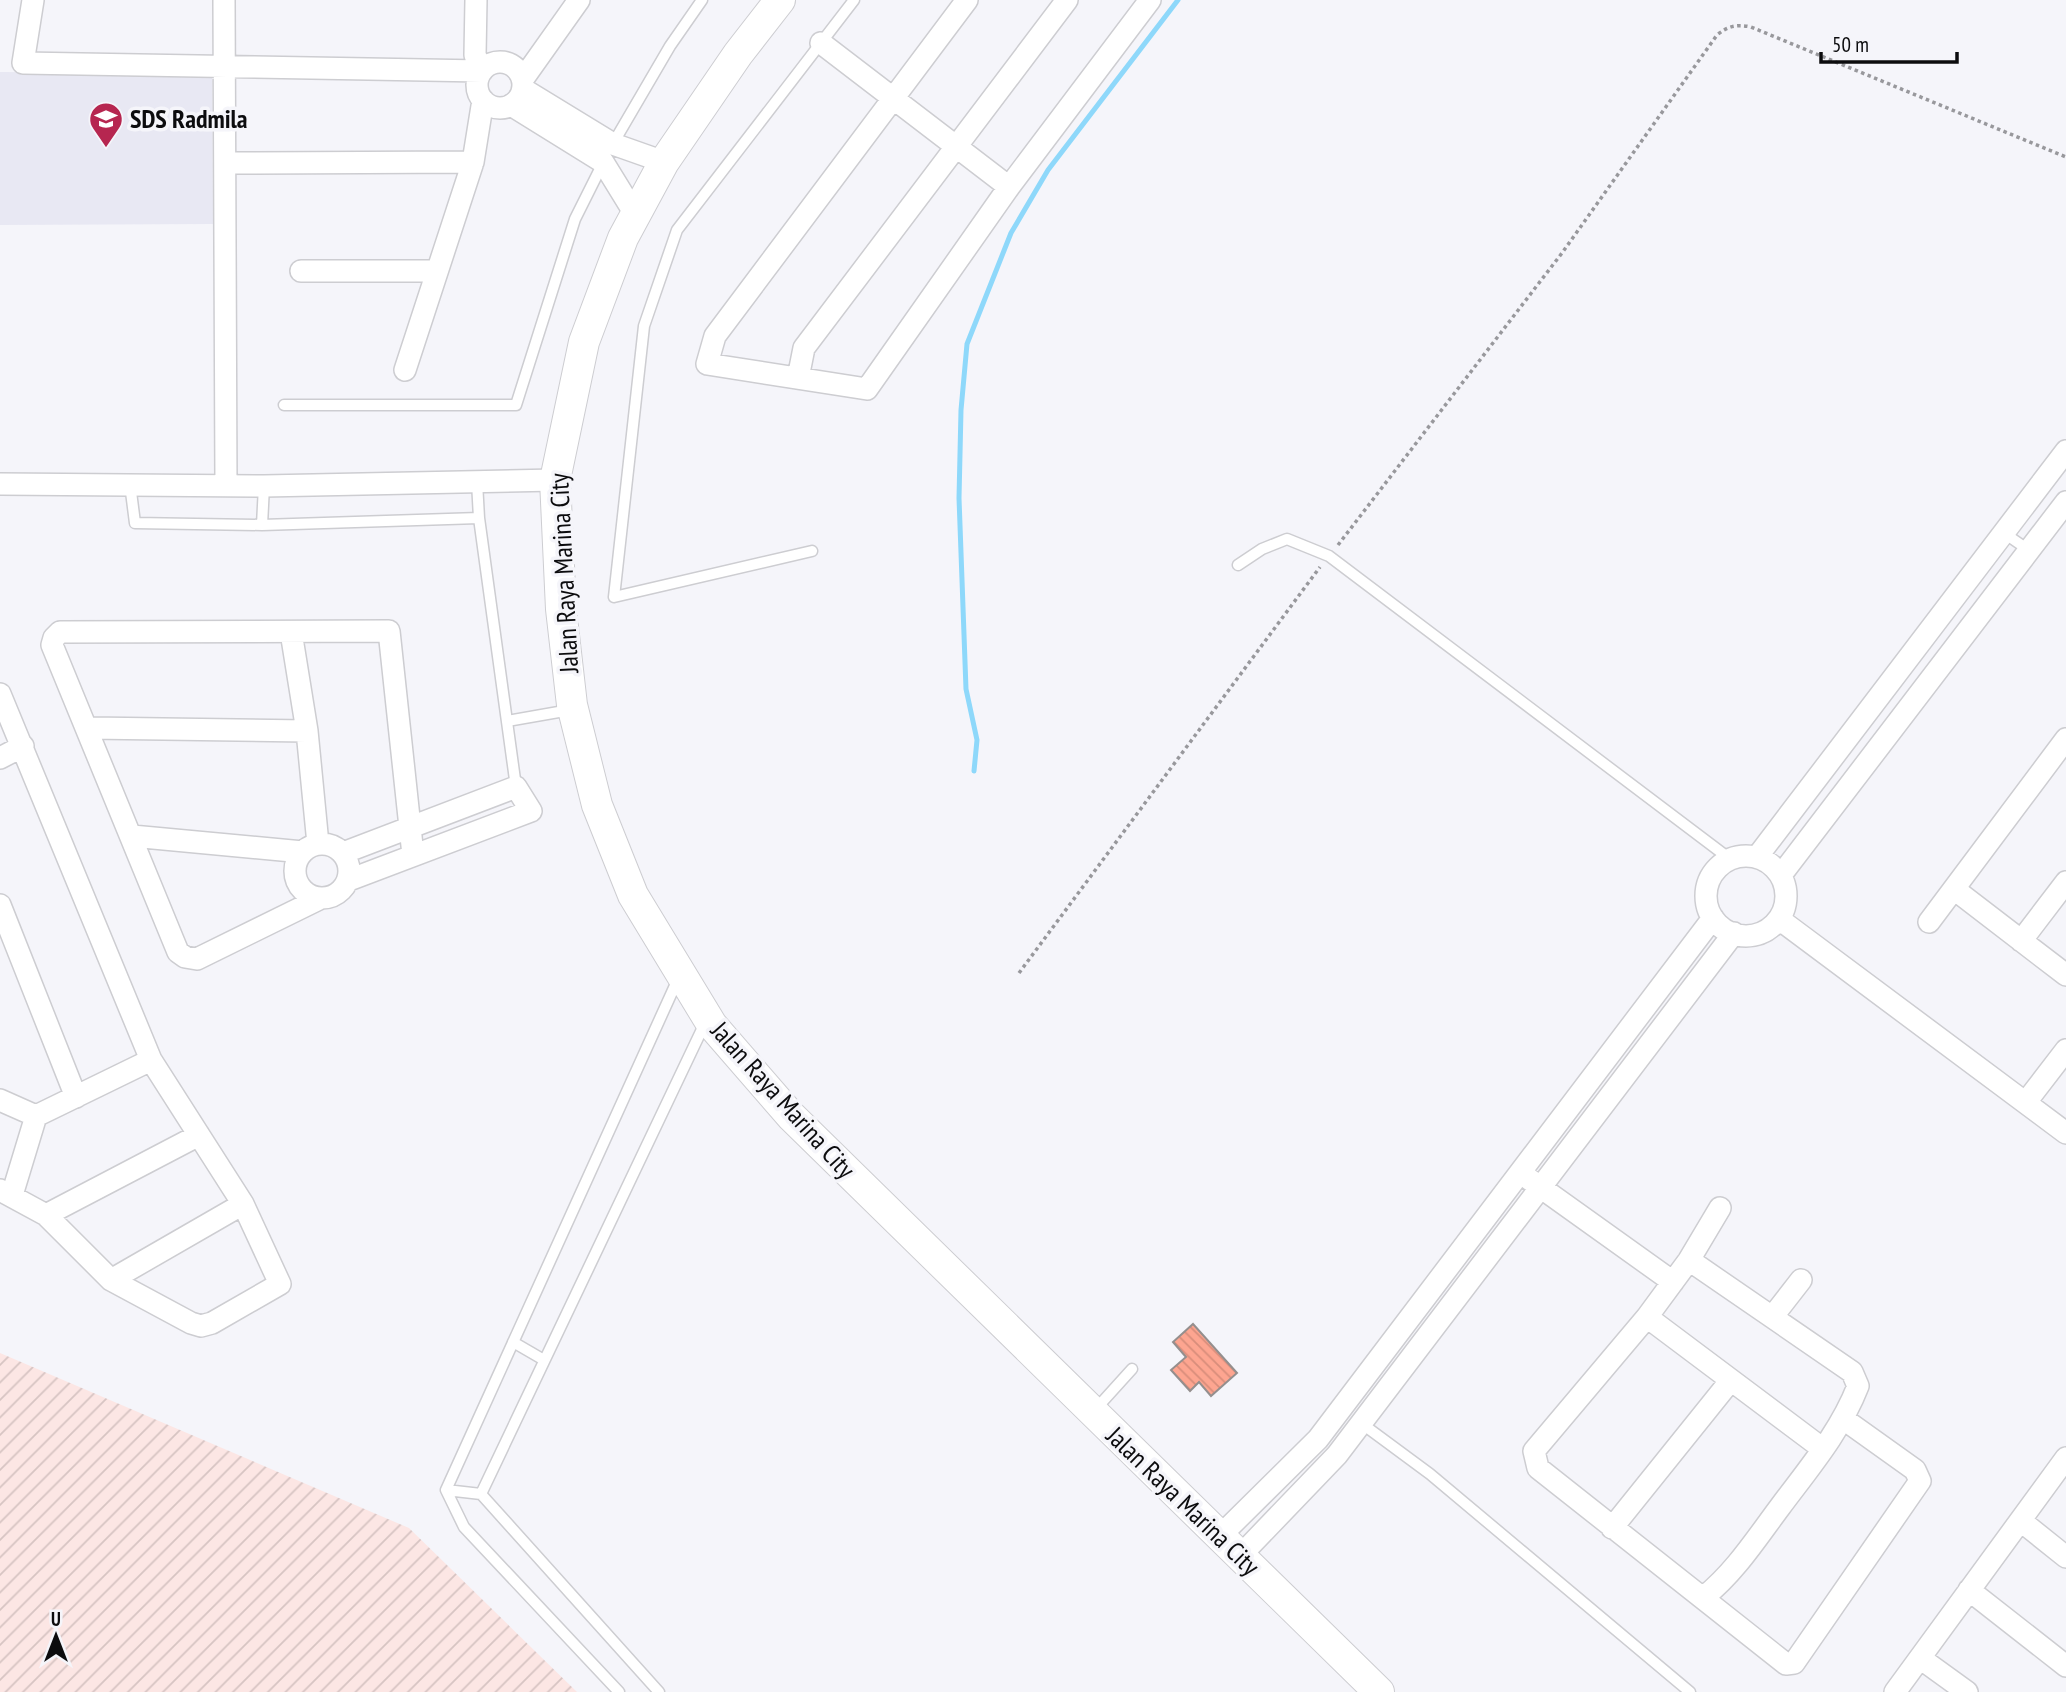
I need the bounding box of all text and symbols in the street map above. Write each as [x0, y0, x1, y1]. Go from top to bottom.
scale bar [1821, 21, 1958, 65]
text: 50 m [1832, 31, 1869, 58]
school or university icon: SDS Radmila [87, 100, 125, 149]
place label: SDS Radmila [130, 102, 248, 135]
street label: Jalan Raya Marina City [542, 472, 585, 675]
street label: Jalan Raya Marina City [704, 1014, 863, 1185]
street label: Jalan Raya Marina City [1099, 1419, 1267, 1582]
north arrow [21, 1601, 91, 1671]
text: U [51, 1607, 61, 1631]

